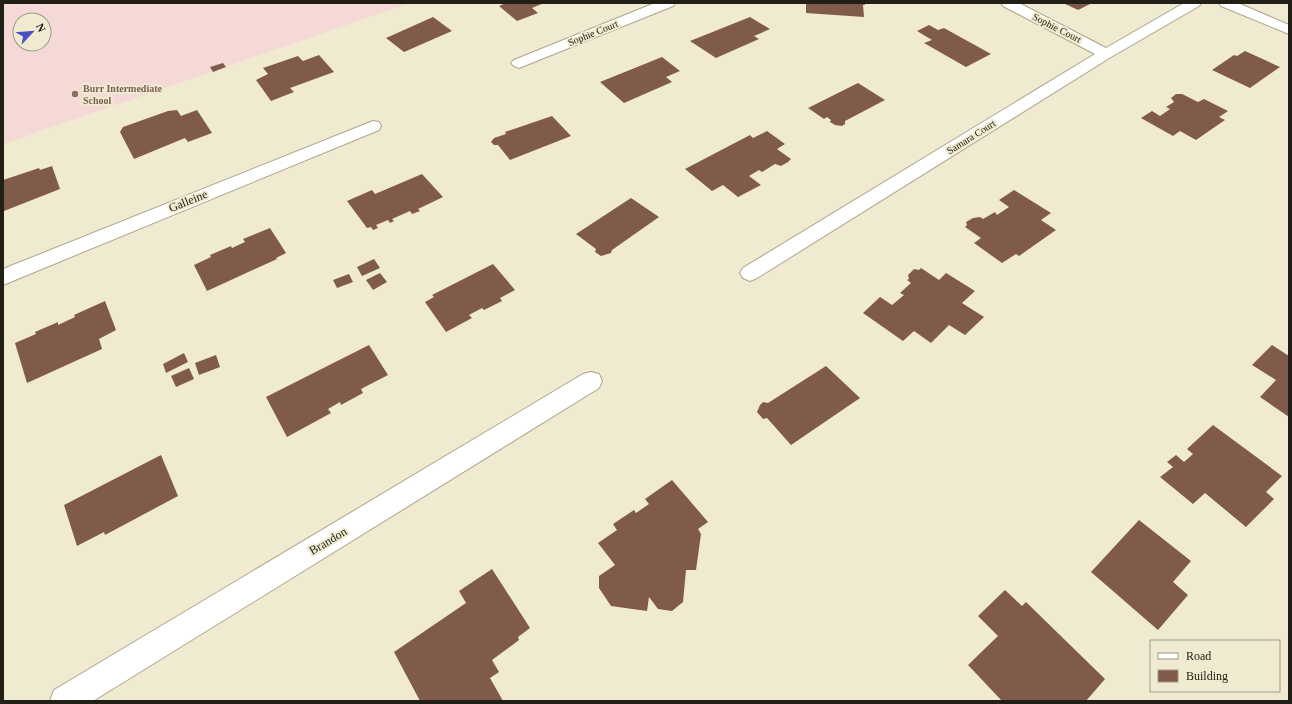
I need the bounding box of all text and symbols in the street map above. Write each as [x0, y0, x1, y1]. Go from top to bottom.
street label: Sophie Court [1031, 11, 1083, 45]
north arrow [12, 12, 52, 52]
street label: Sophie Court [566, 18, 620, 48]
text: N [34, 21, 48, 34]
place label: Burr Intermediate School [83, 83, 163, 106]
marker: Burr Intermediate School [70, 89, 80, 99]
street label: Samara Court [945, 118, 998, 156]
street label: Galleine [167, 187, 209, 215]
street label: Brandon [307, 524, 349, 558]
legend [1150, 640, 1280, 692]
text: Road [1186, 649, 1211, 663]
text: Building [1186, 669, 1228, 683]

